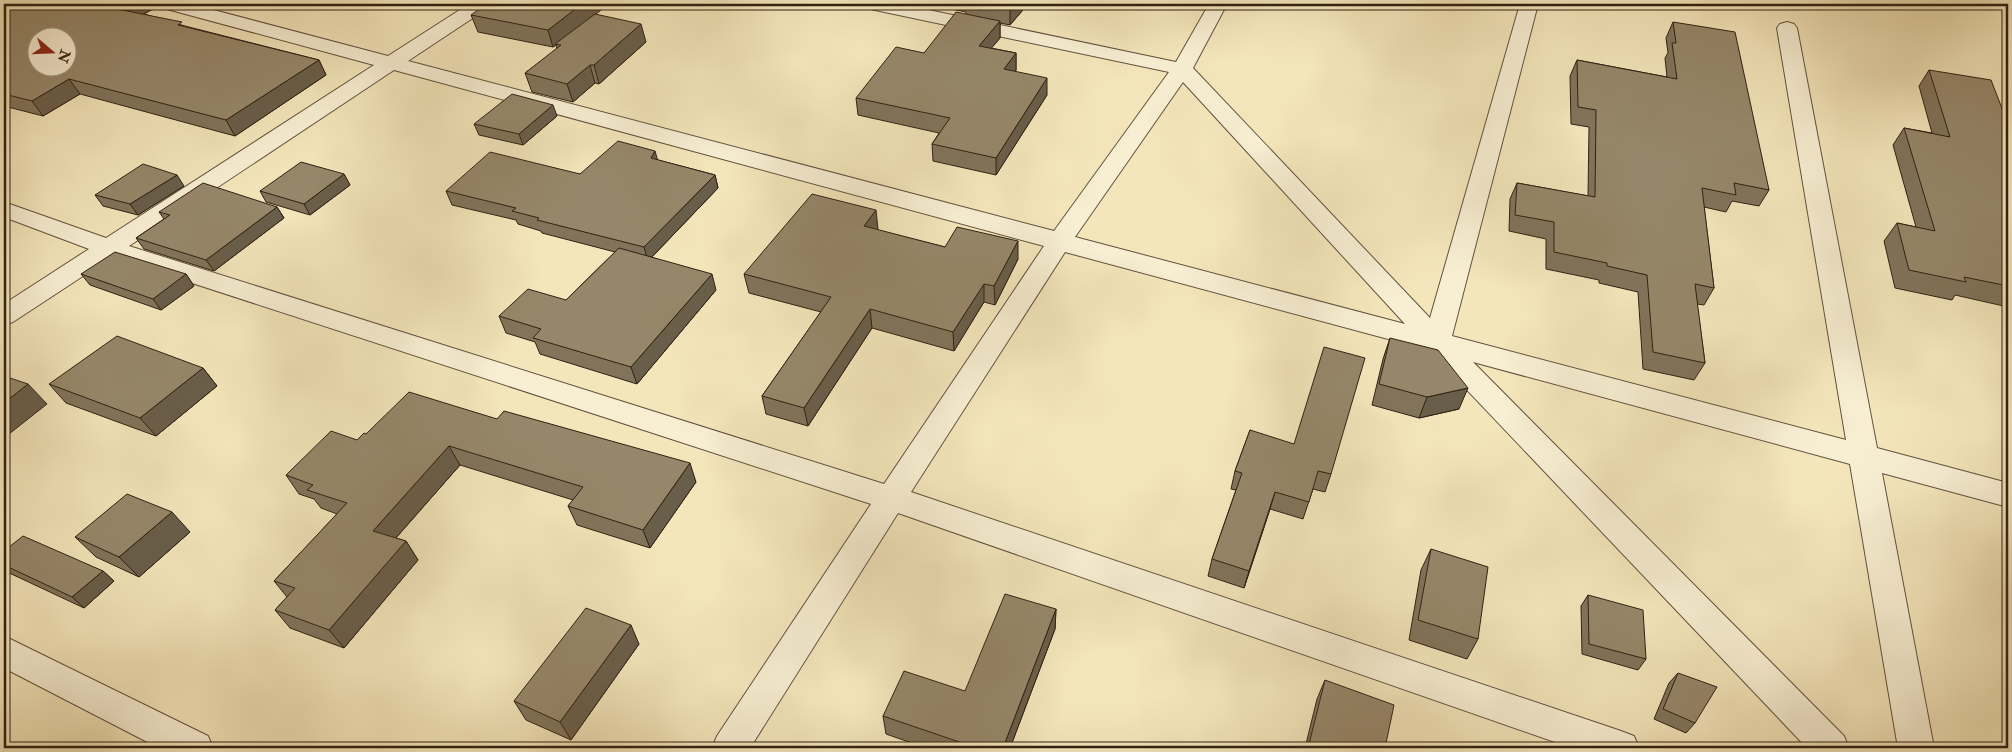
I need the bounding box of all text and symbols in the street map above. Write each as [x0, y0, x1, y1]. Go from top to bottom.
north arrow [28, 28, 78, 78]
text: N [54, 46, 74, 65]

